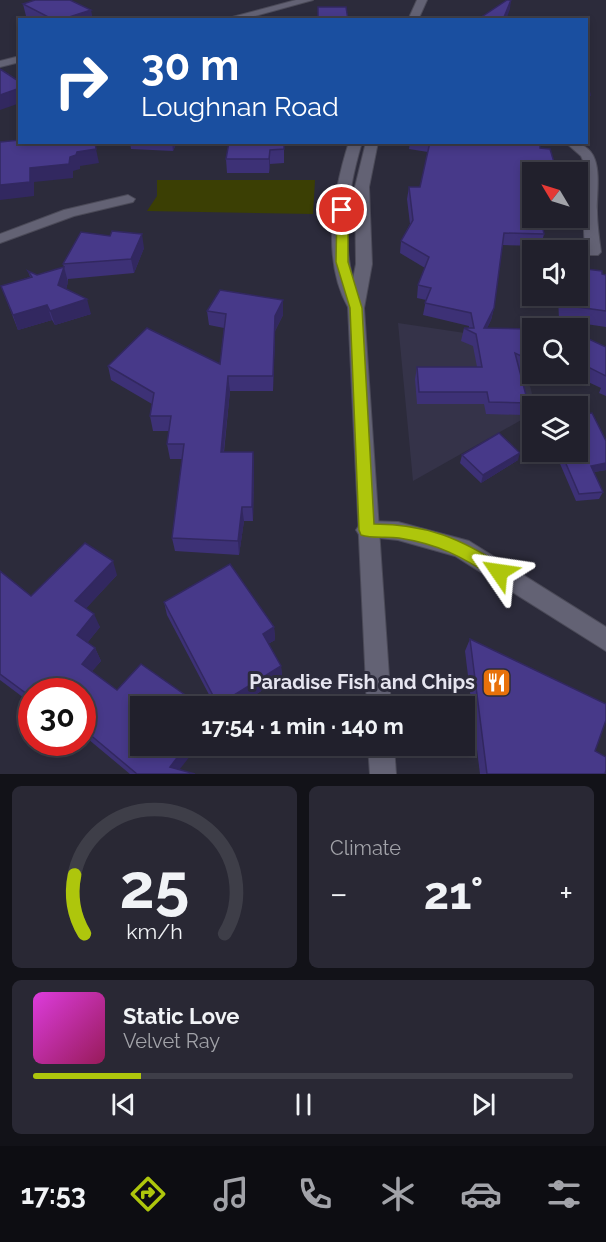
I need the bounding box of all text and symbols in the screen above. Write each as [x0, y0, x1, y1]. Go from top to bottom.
text: 30 m [141, 41, 239, 90]
icon: right [42, 42, 120, 120]
text: Loughnan Road [141, 91, 339, 122]
north arrow [522, 162, 588, 228]
map controls [522, 162, 588, 462]
pin [316, 184, 367, 235]
icon: arrive [325, 193, 358, 226]
button: sound [522, 240, 588, 306]
button: search [522, 318, 588, 384]
button: layers [522, 396, 588, 462]
position arrow [467, 540, 531, 604]
restaurant icon: Paradise Fish and Chips [480, 666, 512, 698]
place label: Paradise Fish and Chips [249, 670, 475, 694]
speed limit sign: 30 [18, 678, 96, 756]
text: 17:54 · 1 min · 140 m [201, 713, 404, 739]
text: Climate [330, 836, 401, 860]
text: 25 [120, 849, 189, 923]
text: 21° [424, 867, 483, 920]
text: − [330, 874, 348, 913]
text: + [559, 874, 573, 913]
text: km/h [126, 919, 183, 944]
text: Static Love [123, 1003, 240, 1029]
text: Velvet Ray [123, 1029, 220, 1053]
icon: previous [107, 1088, 140, 1121]
icon: pause [287, 1088, 320, 1121]
icon: next [467, 1088, 500, 1121]
icon: directions [127, 1173, 169, 1215]
icon: music [210, 1173, 252, 1215]
icon: phone [294, 1173, 336, 1215]
icon: climate [377, 1173, 419, 1215]
icon: car [460, 1173, 502, 1215]
icon: filters [543, 1173, 585, 1215]
text: 17:53 [21, 1179, 86, 1210]

